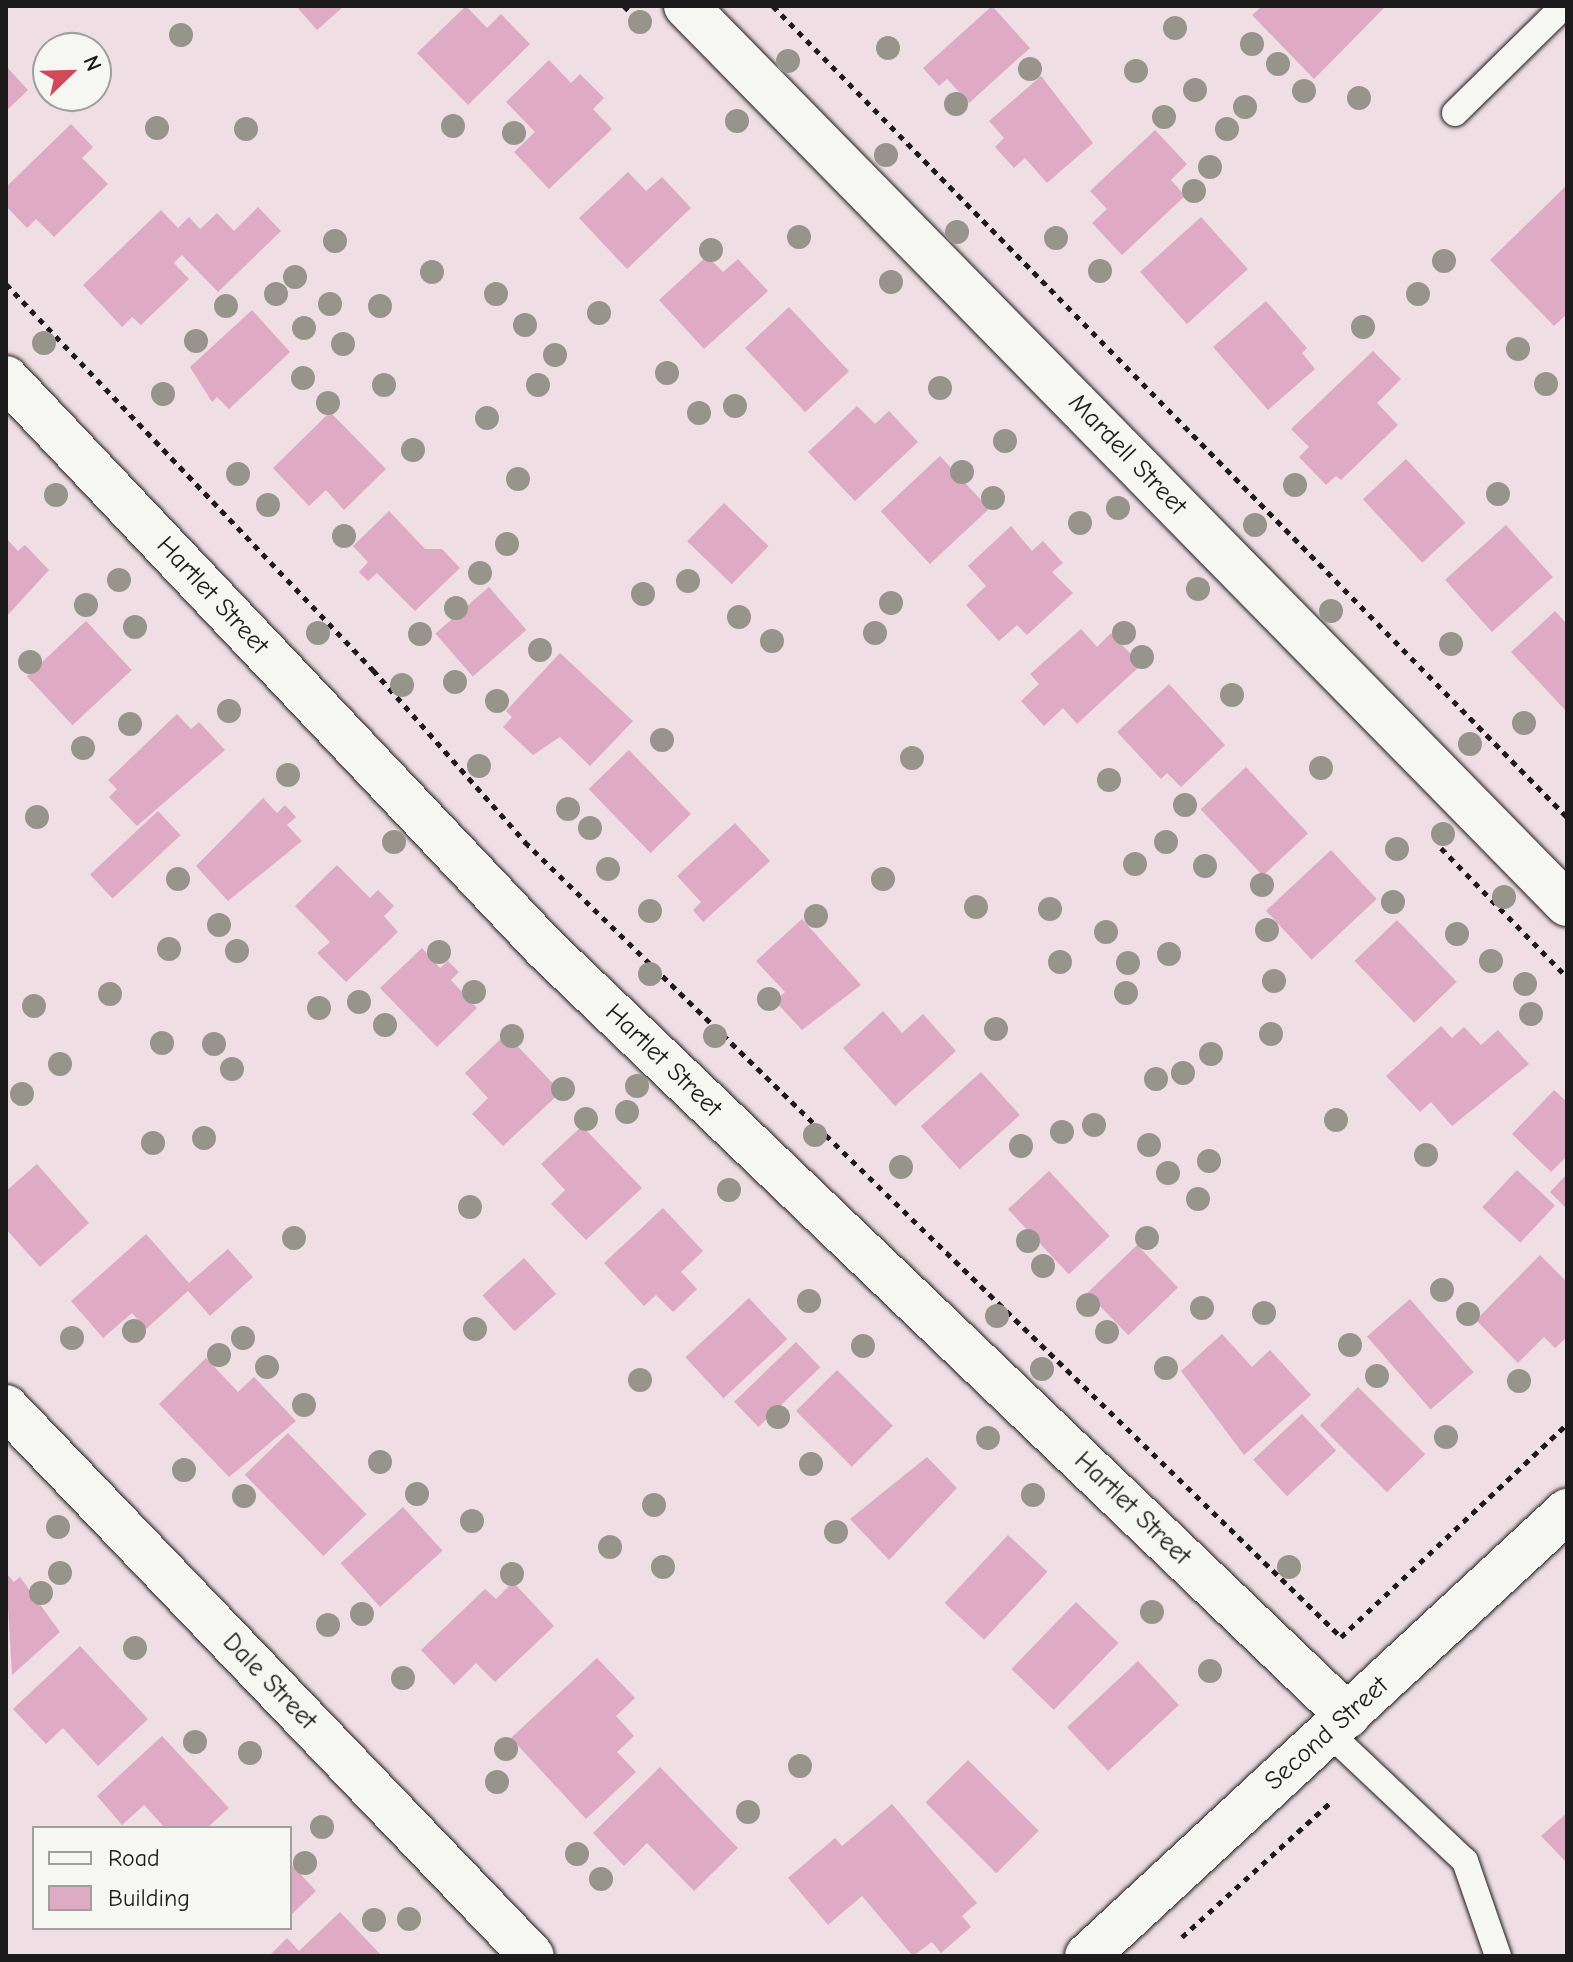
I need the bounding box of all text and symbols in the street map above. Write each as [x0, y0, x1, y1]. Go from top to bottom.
north arrow [32, 32, 112, 112]
text: N [77, 52, 107, 75]
street label: Mardell Street [1061, 388, 1193, 522]
street label: Hartlet Street [149, 531, 275, 661]
street label: Hartlet Street [598, 998, 728, 1124]
street label: Hartlet Street [1067, 1446, 1197, 1572]
street label: Dale Street [215, 1627, 323, 1737]
street label: Second Street [1259, 1670, 1395, 1798]
legend [32, 1826, 292, 1930]
text: Road [108, 1844, 160, 1872]
text: Building [108, 1884, 190, 1912]

